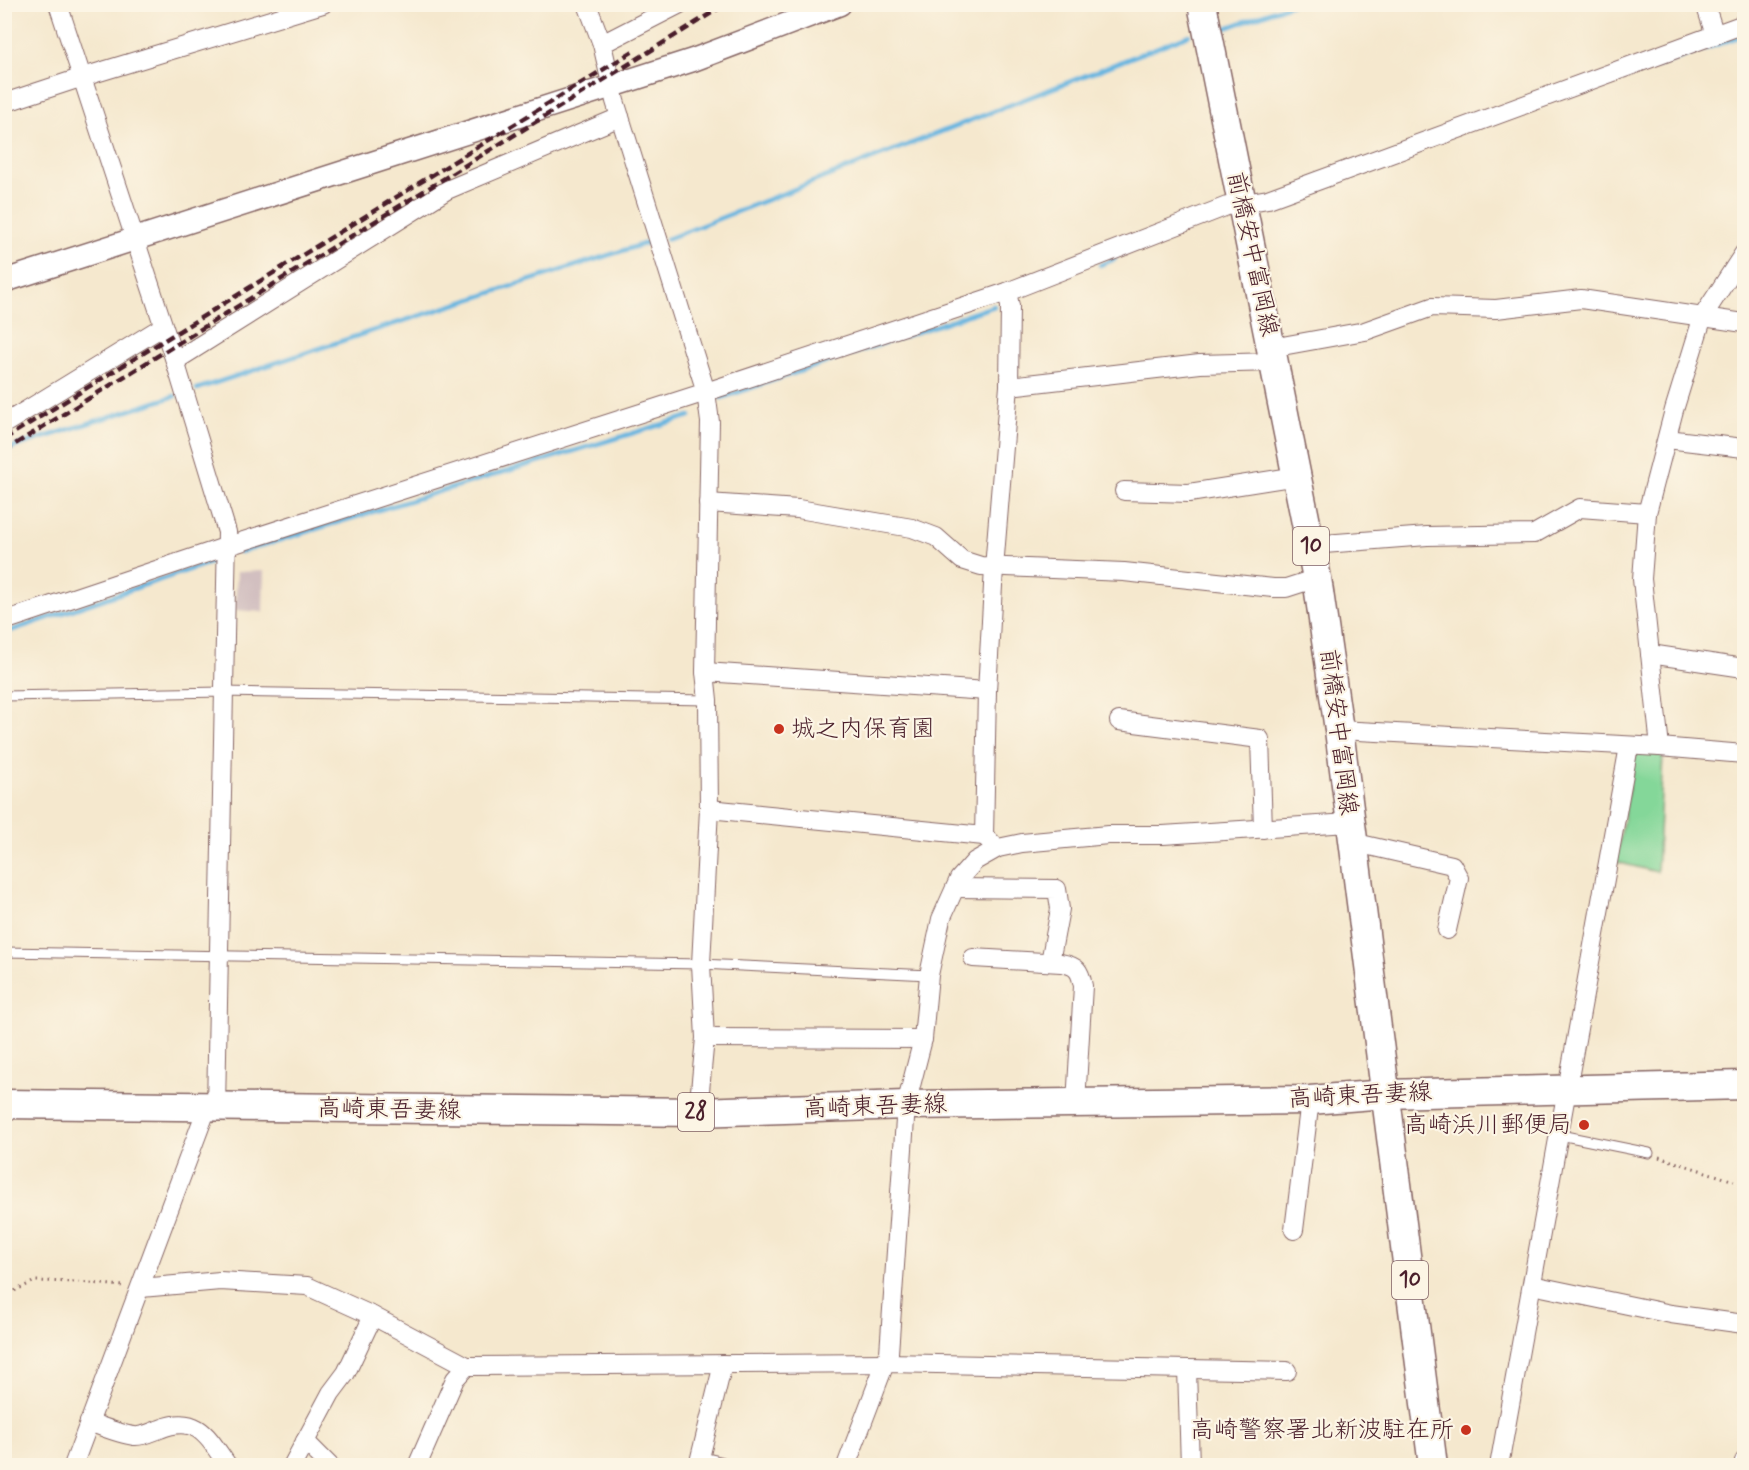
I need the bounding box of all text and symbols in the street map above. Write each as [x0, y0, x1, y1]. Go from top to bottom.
street label: 前橋安中富岡線 [1219, 169, 1285, 339]
road number: 10 [1293, 527, 1329, 565]
street label: 前橋安中富岡線 [1312, 647, 1364, 817]
place label: 城之内保育園 [791, 714, 935, 745]
marker: 城之内保育園 [772, 722, 786, 736]
street label: 高崎東吾妻線 [1287, 1077, 1433, 1115]
street label: 高崎東吾妻線 [803, 1089, 947, 1125]
street label: 高崎東吾妻線 [317, 1093, 461, 1127]
road number: 28 [678, 1093, 714, 1131]
place label: 高崎浜川郵便局 [1404, 1110, 1572, 1141]
marker: 高崎浜川郵便局 [1577, 1118, 1591, 1132]
road number: 10 [1392, 1261, 1428, 1299]
place label: 高崎警察署北新波駐在所 [1190, 1415, 1454, 1446]
marker: 高崎警察署北新波駐在所 [1459, 1423, 1473, 1437]

